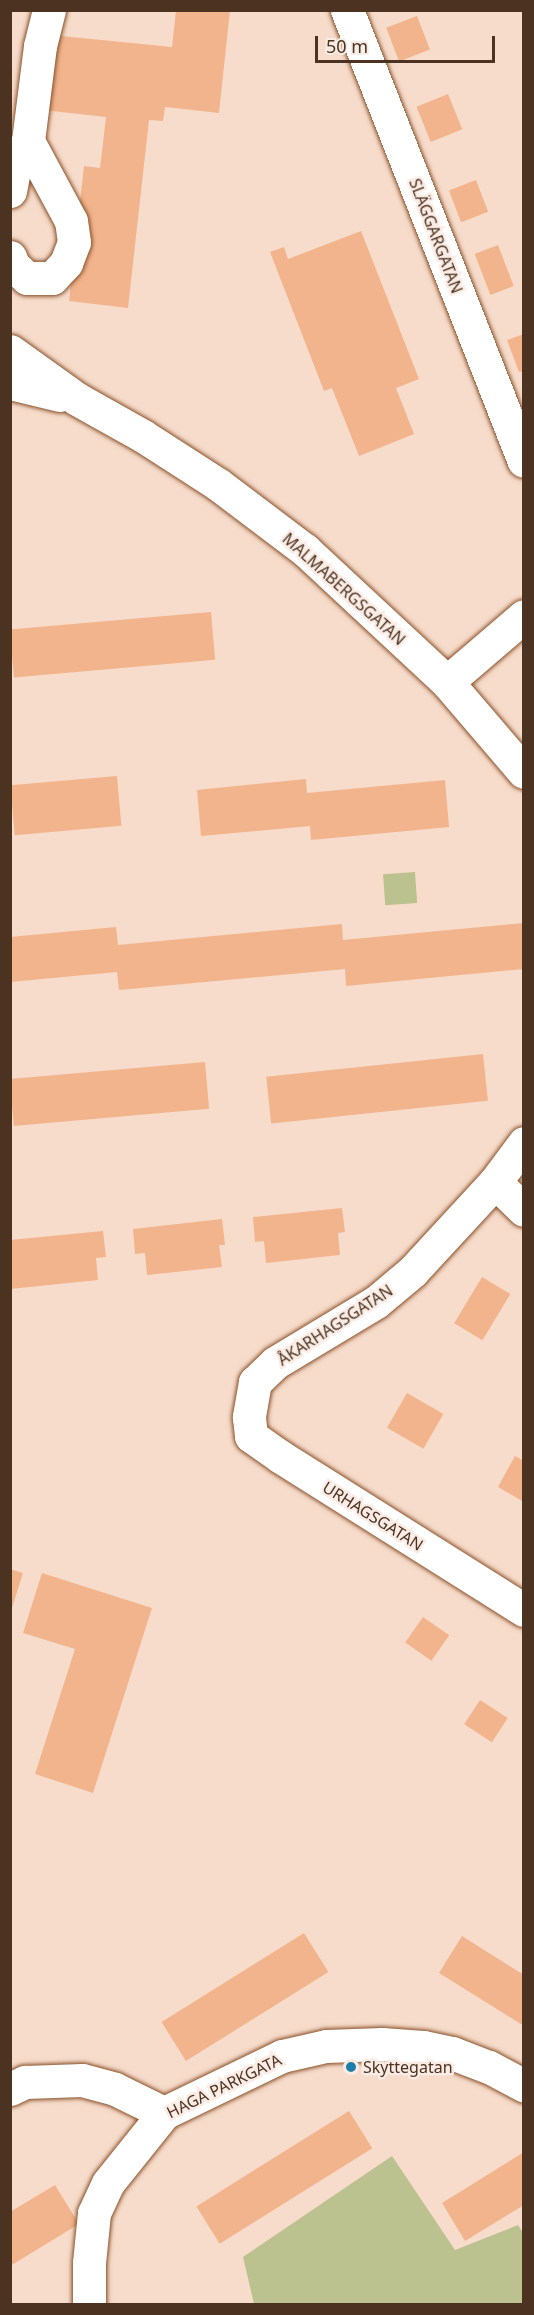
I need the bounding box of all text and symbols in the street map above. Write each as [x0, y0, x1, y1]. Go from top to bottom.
scale bar [318, 24, 498, 62]
text: 50 m [326, 34, 368, 58]
street label: SLÄGGARGATAN [405, 176, 467, 296]
street label: MALMABERGSGATAN [279, 529, 409, 649]
street label: ÅKARHAGSGATAN [274, 1281, 396, 1369]
street label: URHAGSGATAN [319, 1477, 427, 1555]
street label: HAGA PARKGATA [164, 2050, 284, 2122]
place label: Skyttegatan [363, 2057, 453, 2077]
marker: Skyttegatan [344, 2060, 358, 2074]

